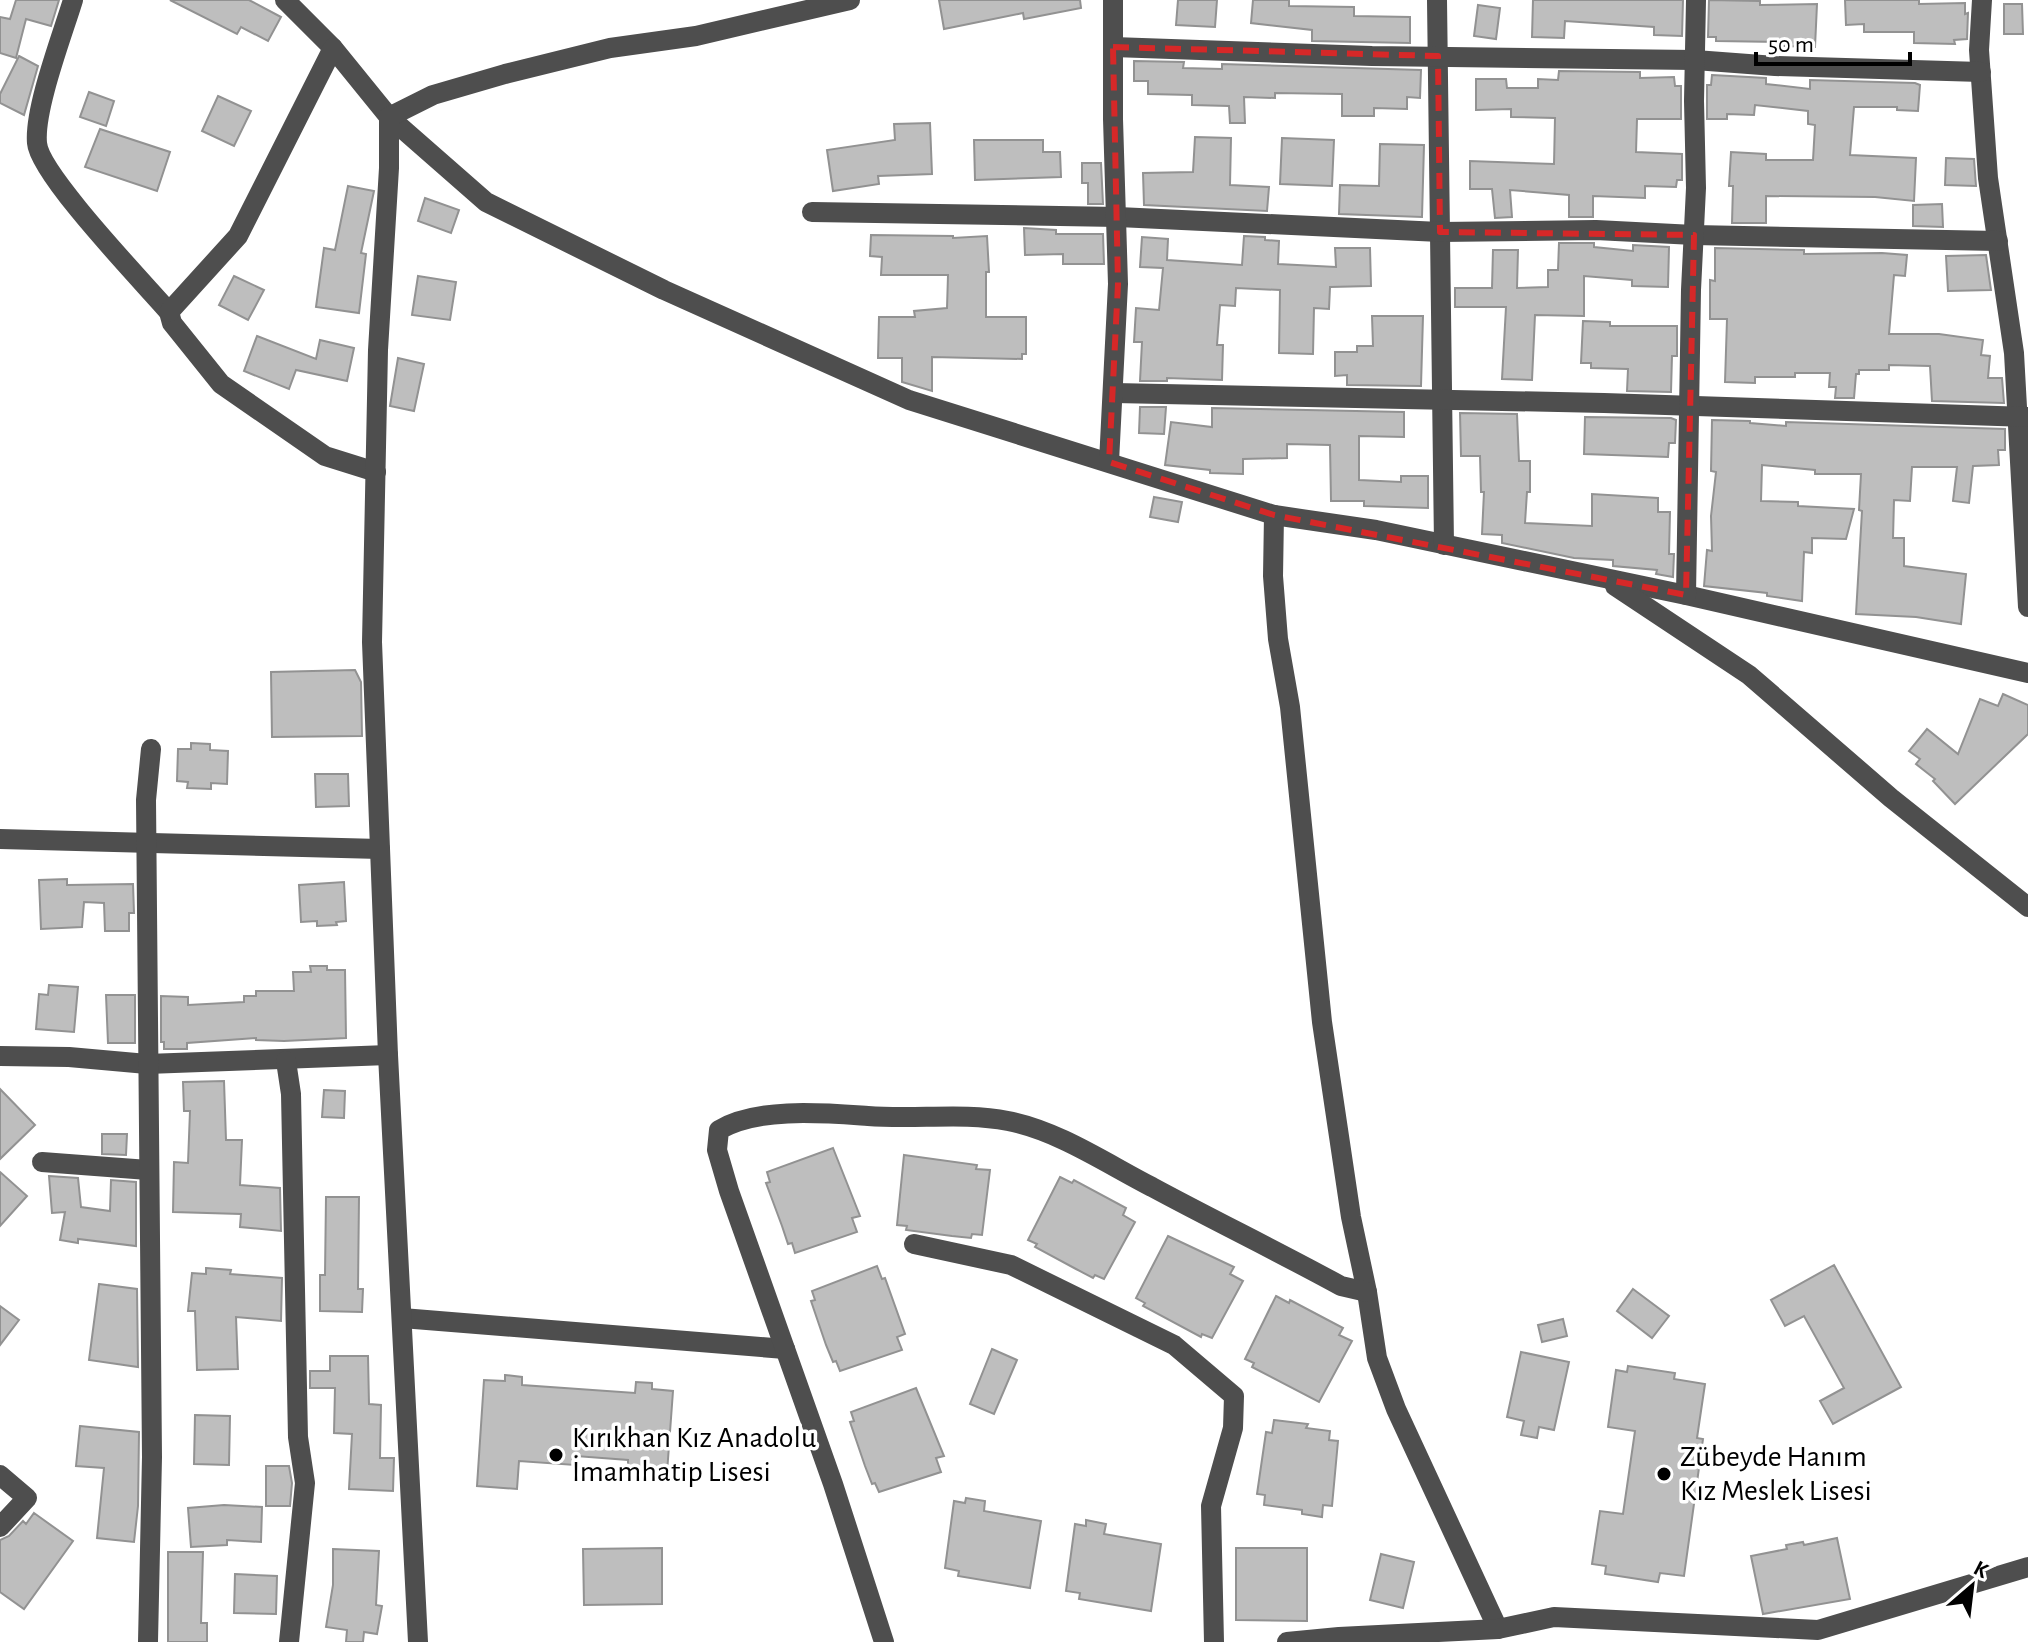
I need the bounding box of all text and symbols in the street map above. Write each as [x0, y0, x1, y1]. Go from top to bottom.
scale bar [1756, 16, 1910, 66]
text: 50 m [1768, 33, 1814, 57]
place label: Kırıkhan Kız Anadolu İmamhatip Lisesi [572, 1423, 816, 1487]
place label: Zübeyde Hanım Kız Meslek Lisesi [1680, 1442, 1872, 1506]
marker: Kırıkhan Kız Anadolu İmamhatip Lisesi [547, 1446, 565, 1464]
marker: Zübeyde Hanım Kız Meslek Lisesi [1655, 1465, 1673, 1483]
north arrow [1932, 1546, 2012, 1626]
text: K [1970, 1556, 1993, 1582]

